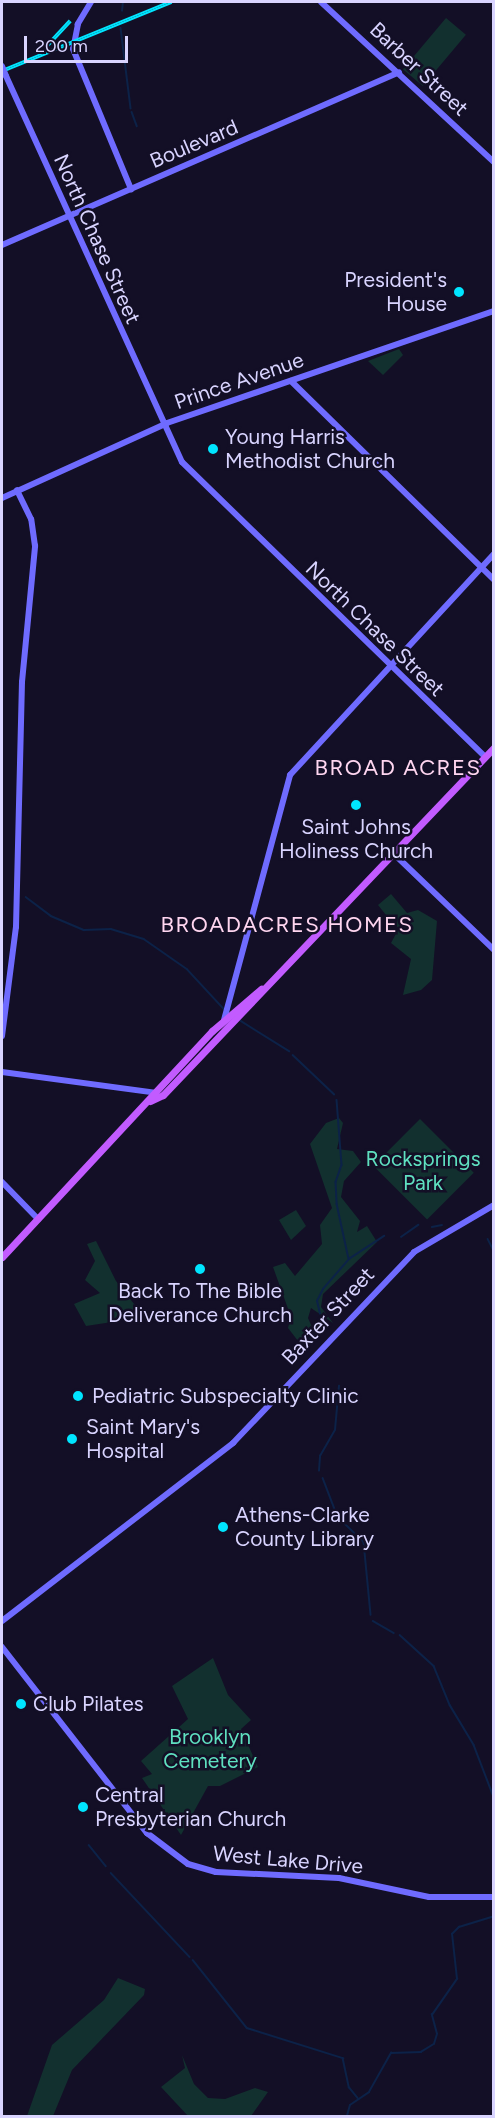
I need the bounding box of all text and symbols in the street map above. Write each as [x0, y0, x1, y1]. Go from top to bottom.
street label: Barber Street [365, 17, 473, 121]
scale bar [27, 24, 130, 62]
text: 200 m [35, 35, 88, 57]
street label: Boulevard [146, 114, 242, 174]
street label: North Chase Street [48, 150, 146, 328]
place label: President's House [344, 267, 447, 317]
marker: President's House [452, 285, 466, 299]
street label: Prince Avenue [171, 347, 307, 415]
place label: Young Harris Methodist Church [225, 424, 395, 474]
marker: Young Harris Methodist Church [206, 442, 220, 456]
street label: North Chase Street [300, 556, 450, 702]
district label: BROAD ACRES [315, 755, 481, 781]
marker: Saint Johns Holiness Church [349, 798, 363, 812]
place label: Saint Johns Holiness Church [279, 814, 433, 864]
district label: BROADACRES HOMES [160, 912, 414, 938]
park label: Rocksprings Park [366, 1146, 480, 1196]
marker: Back To The Bible Deliverance Church [193, 1262, 207, 1276]
street label: Baxter Street [277, 1262, 379, 1370]
place label: Back To The Bible Deliverance Church [108, 1278, 292, 1328]
place label: Pediatric Subspecialty Clinic [92, 1383, 359, 1409]
marker: Pediatric Subspecialty Clinic [69, 1387, 87, 1405]
place label: Saint Mary's Hospital [86, 1414, 200, 1464]
marker: Saint Mary's Hospital [63, 1430, 81, 1448]
place label: Athens-Clarke County Library [235, 1502, 374, 1552]
marker: Athens-Clarke County Library [216, 1520, 230, 1534]
place label: Club Pilates [33, 1691, 143, 1717]
marker: Club Pilates [14, 1697, 28, 1711]
park label: Brooklyn Cemetery [163, 1724, 257, 1774]
place label: Central Presbyterian Church [95, 1782, 286, 1832]
marker: Central Presbyterian Church [76, 1800, 90, 1814]
street label: West Lake Drive [212, 1841, 364, 1879]

